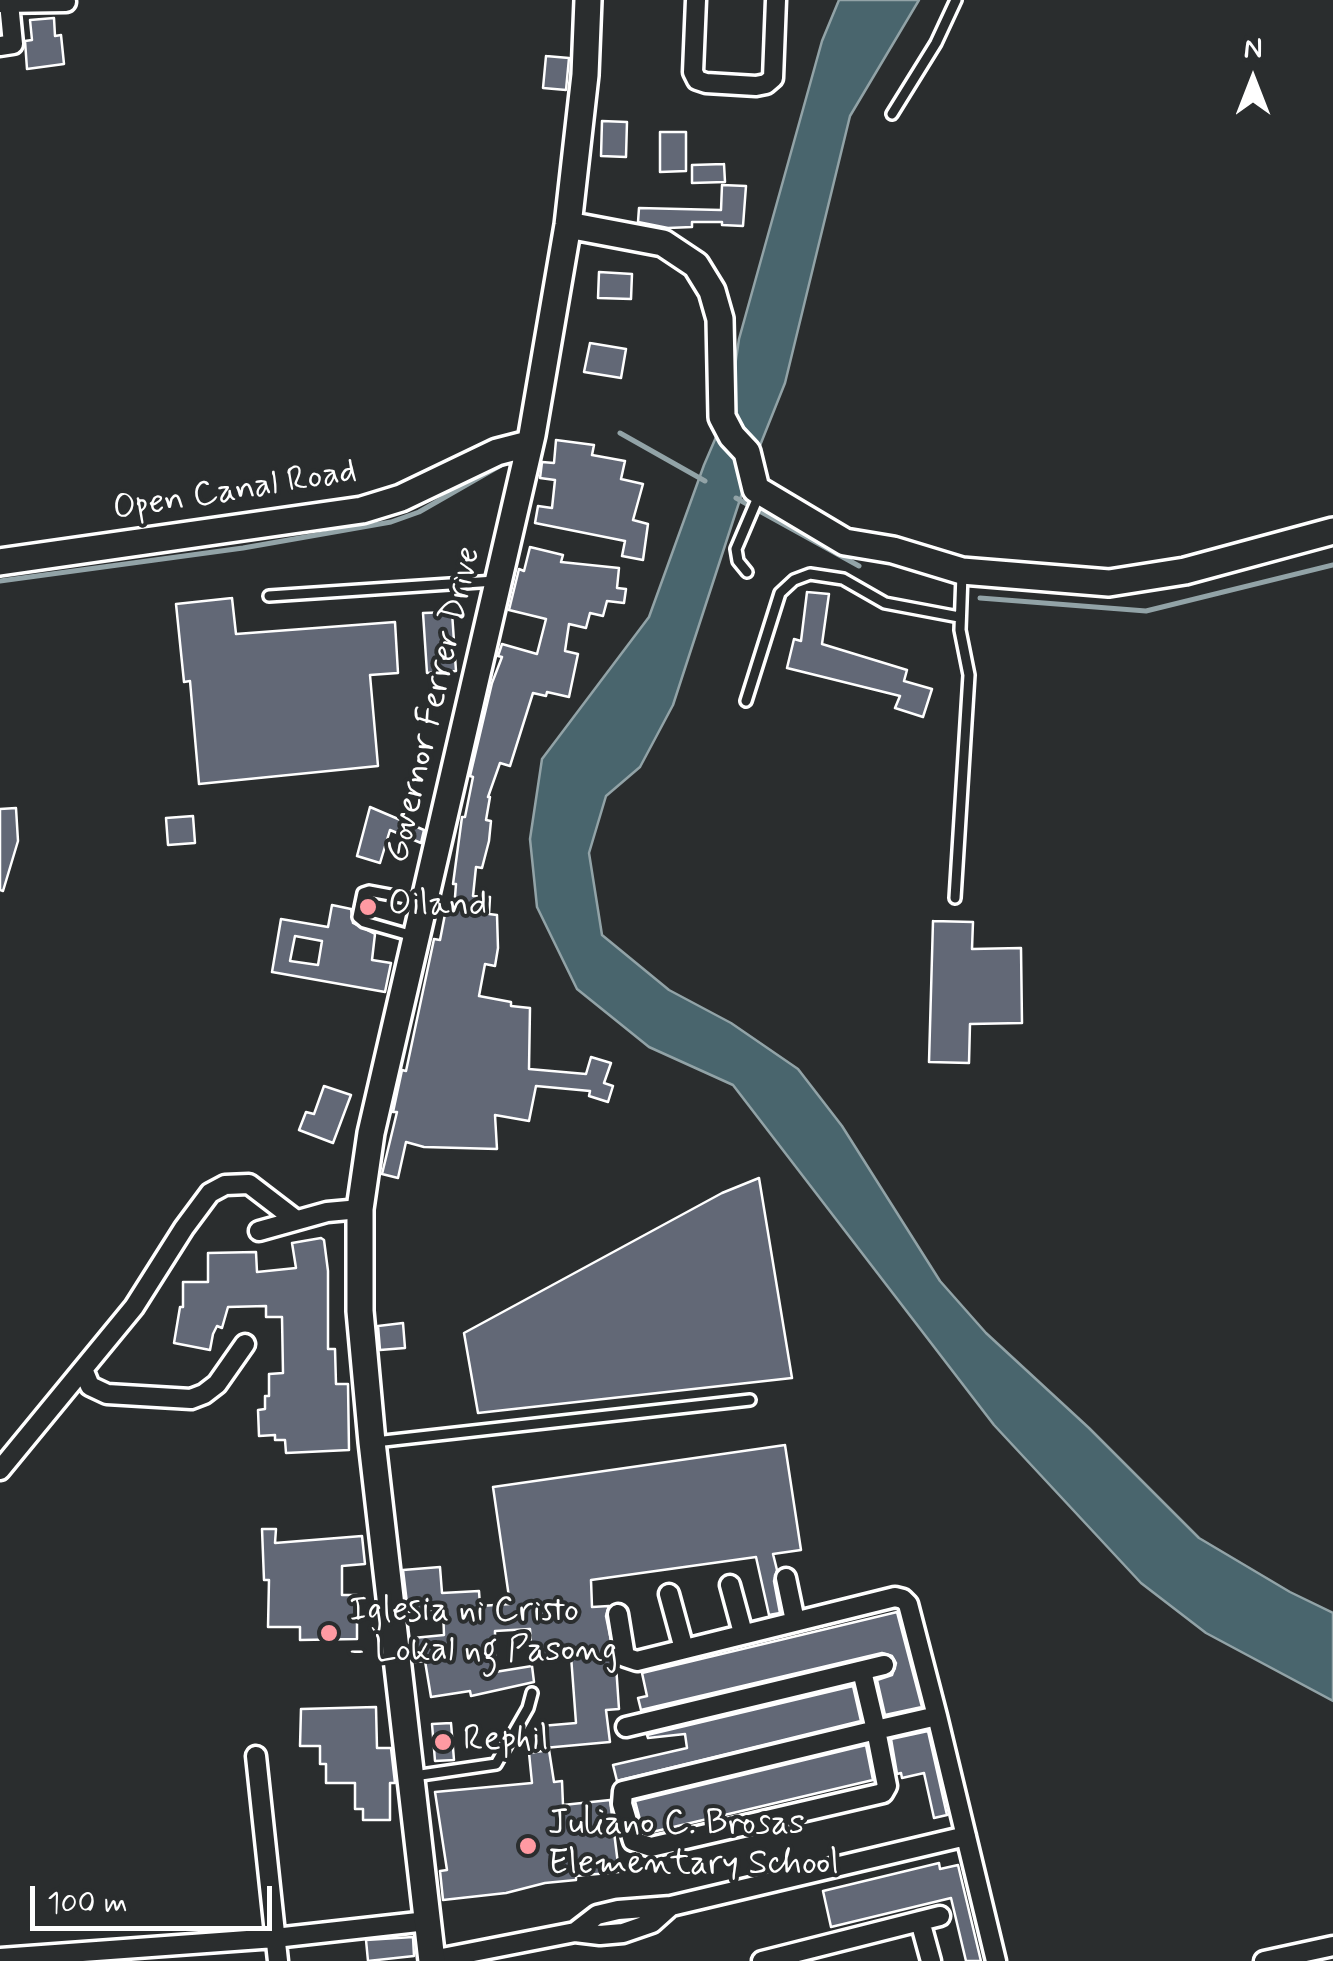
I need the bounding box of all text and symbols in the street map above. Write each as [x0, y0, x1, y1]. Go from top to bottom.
north arrow [1203, 30, 1303, 130]
text: N [1244, 31, 1262, 68]
street label: Open Canal Road [110, 452, 360, 532]
street label: Governor Ferrer Drive [378, 543, 492, 867]
place label: Oiland [388, 886, 487, 928]
marker: Oiland [357, 896, 379, 918]
place label: Iglesia ni Cristo - Lokal ng Pasong [349, 1592, 618, 1674]
marker: Iglesia ni Cristo - Lokal ng Pasong [318, 1622, 340, 1644]
place label: Rephil [463, 1721, 549, 1763]
marker: Rephil [432, 1731, 454, 1753]
place label: Juliano C. Brosas Elementary School [548, 1805, 839, 1887]
marker: Juliano C. Brosas Elementary School [517, 1835, 539, 1857]
scale bar [35, 1866, 278, 1928]
text: 100 m [47, 1884, 128, 1923]

